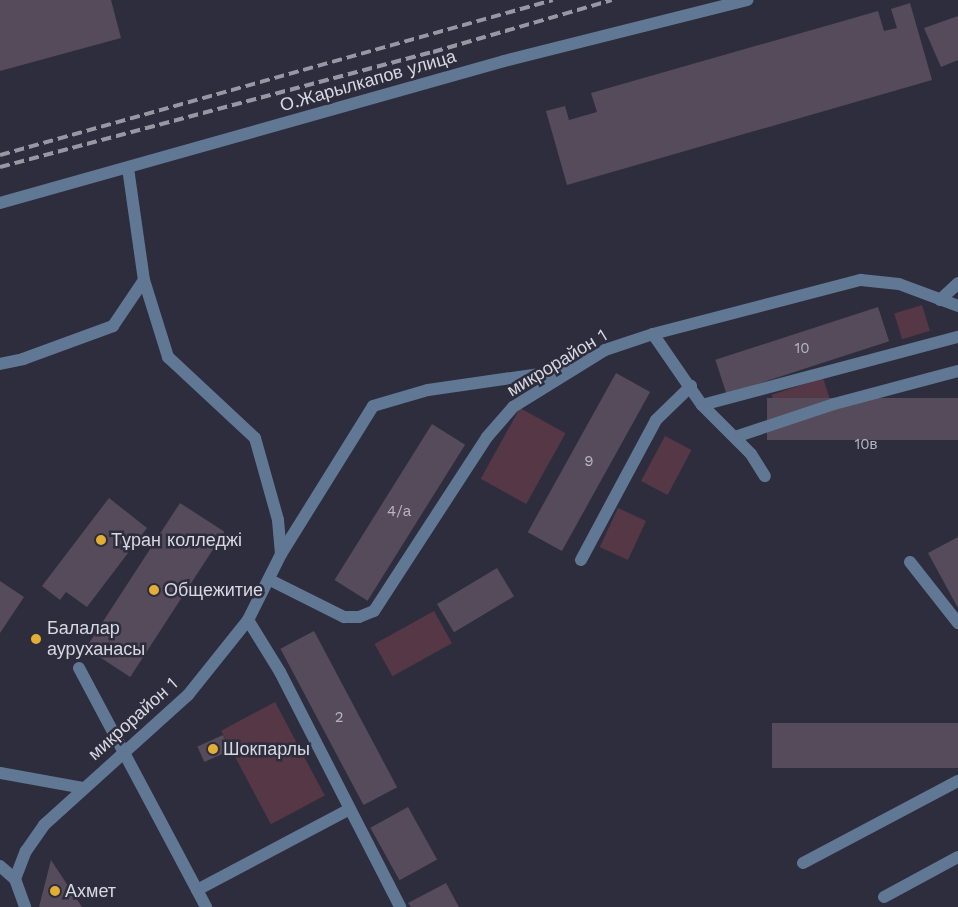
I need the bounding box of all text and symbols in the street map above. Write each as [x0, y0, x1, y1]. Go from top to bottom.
street label: О.Жарылкапов улица [277, 45, 459, 117]
street label: микрорайон 1 [503, 325, 611, 401]
house number: 10 [794, 340, 810, 358]
house number: 10в [854, 436, 878, 454]
house number: 9 [584, 453, 594, 471]
house number: 4/а [387, 503, 411, 521]
place label: Тұран колледжі [111, 529, 242, 551]
marker: Тұран колледжі [95, 534, 107, 546]
place label: Общежитие [164, 579, 263, 601]
marker: Общежитие [148, 584, 160, 596]
place label: Балалар ауруханасы [47, 618, 145, 660]
marker: Балалар ауруханасы [29, 632, 43, 646]
street label: микрорайон 1 [84, 673, 182, 765]
house number: 2 [335, 709, 343, 727]
place label: Шокпарлы [223, 738, 310, 760]
marker: Шокпарлы [207, 743, 219, 755]
place label: Ахмет [65, 880, 116, 902]
marker: Ахмет [49, 885, 61, 897]

